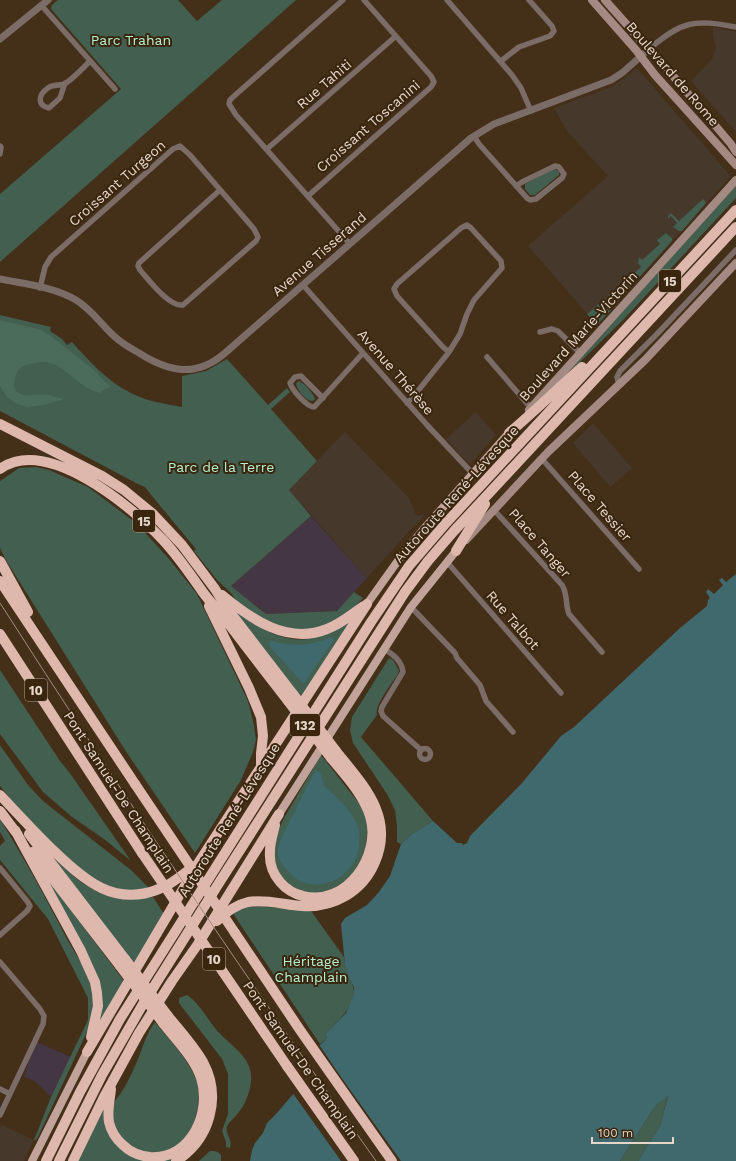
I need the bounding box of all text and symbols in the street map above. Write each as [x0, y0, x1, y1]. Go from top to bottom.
street label: Boulevard de Rome [623, 19, 723, 129]
park label: Parc Trahan [91, 32, 171, 48]
street label: Rue Tahiti [293, 56, 355, 112]
street label: Croissant Toscanini [313, 77, 423, 175]
street label: Croissant Turgeon [65, 137, 169, 229]
street label: Avenue Tisserand [269, 209, 369, 299]
street label: Boulevard Marie-Victorin [515, 268, 641, 404]
road number: 15 [659, 270, 681, 292]
street label: Avenue Thérèse [355, 326, 437, 418]
street label: Autoroute René-Lévesque [390, 422, 522, 566]
park label: Parc de la Terre [168, 459, 274, 475]
street label: Place Tessier [565, 467, 635, 545]
street label: Place Tanger [506, 505, 574, 581]
road number: 15 [133, 510, 155, 532]
street label: Rue Talbot [483, 587, 543, 653]
road number: 10 [25, 679, 47, 701]
street label: Pont Samuel-De Champlain [61, 708, 177, 876]
road number: 132 [290, 714, 320, 736]
street label: Autoroute René-Lévesque [175, 740, 283, 900]
road number: 10 [203, 948, 225, 970]
park label: Héritage Champlain [275, 953, 347, 985]
street label: Pont Samuel-De Champlain [240, 978, 362, 1142]
scale bar [592, 1119, 673, 1145]
text: 100 m [598, 1126, 633, 1140]

